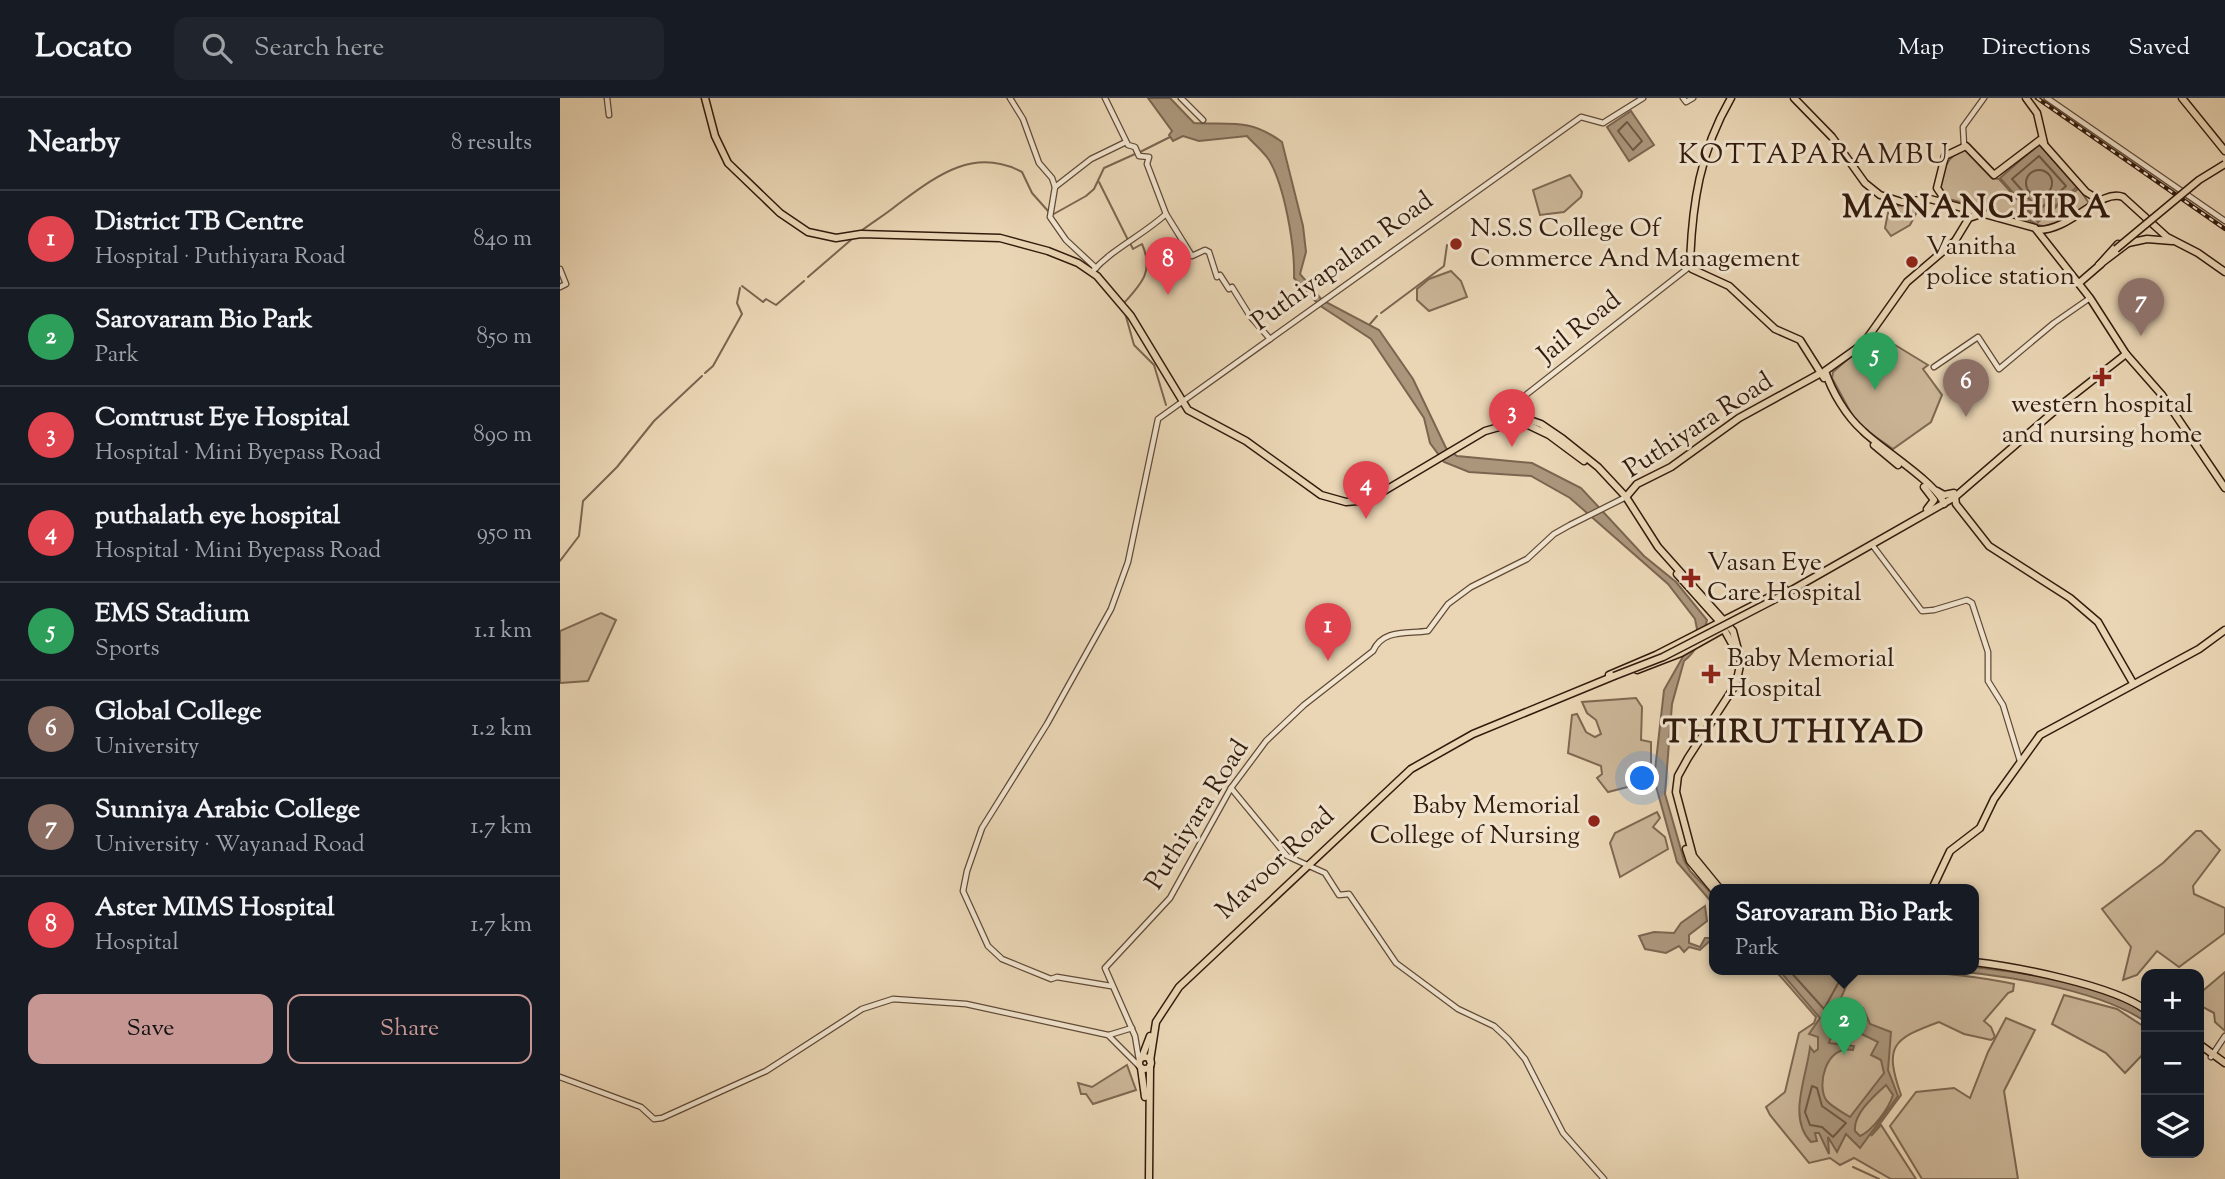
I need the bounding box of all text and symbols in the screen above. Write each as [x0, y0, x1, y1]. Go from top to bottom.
search box [174, 17, 664, 80]
text: Locato [35, 24, 132, 72]
icon: search [198, 29, 236, 67]
text: Search here [254, 30, 384, 67]
text: Map [1898, 31, 1944, 65]
text: Directions [1982, 31, 2090, 65]
text: Saved [2128, 31, 2190, 65]
text: Nearby [28, 122, 120, 165]
text: 8 results [451, 127, 532, 160]
district label: KOTTAPARAMBU [1678, 136, 1950, 176]
street label: Puthiyapalam Road [1245, 183, 1442, 341]
district label: MANANCHIRA [1842, 185, 2112, 233]
text: District TB Centre [95, 204, 304, 241]
place label: N.S.S College Of Commerce And Management [1470, 211, 1800, 278]
text: 1 [47, 223, 55, 256]
text: 840 m [473, 223, 532, 256]
place label: Vanitha police station [1926, 229, 2075, 296]
marker: N.S.S College Of Commerce And Management [1448, 236, 1464, 252]
pin: 8 [1145, 237, 1191, 295]
text: Hospital · Puthiyara Road [95, 241, 346, 274]
marker: Vanitha police station [1904, 254, 1920, 270]
pin: 7 [2118, 278, 2164, 336]
street label: Jail Road [1529, 283, 1630, 375]
text: Sarovaram Bio Park [95, 302, 312, 339]
text: 2 [46, 321, 56, 354]
text: 850 m [477, 321, 532, 354]
pin: 5 [1852, 332, 1898, 390]
text: Park [95, 339, 139, 372]
pin: 6 [1943, 359, 1989, 417]
street label: Puthiyara Road [1617, 364, 1781, 488]
marker: western hospital and nursing home [2092, 367, 2112, 387]
place label: western hospital and nursing home [2002, 387, 2202, 454]
pin: 3 [1489, 389, 1535, 447]
text: Comtrust Eye Hospital [95, 400, 350, 437]
text: 3 [46, 419, 56, 452]
text: 890 m [473, 419, 532, 452]
text: Hospital · Mini Byepass Road [95, 437, 381, 470]
pin: 4 [1343, 461, 1389, 519]
text: puthalath eye hospital [95, 498, 340, 535]
text: 4 [45, 517, 57, 550]
text: 950 m [477, 517, 532, 550]
text: Hospital · Mini Byepass Road [95, 535, 381, 568]
place label: Vasan Eye Care Hospital [1707, 545, 1861, 612]
marker: Vasan Eye Care Hospital [1681, 568, 1701, 588]
text: EMS Stadium [95, 596, 250, 633]
pin: 1 [1305, 603, 1351, 661]
text: 5 [47, 615, 55, 648]
text: 1.1 km [474, 615, 532, 648]
text: Sports [95, 633, 160, 666]
place label: Baby Memorial Hospital [1727, 641, 1895, 708]
marker: Baby Memorial Hospital [1701, 664, 1721, 684]
text: Global College [95, 694, 262, 731]
district label: THIRUTHIYAD [1663, 710, 1925, 758]
text: 6 [45, 713, 57, 746]
text: 1.2 km [471, 713, 532, 746]
text: University [95, 731, 199, 764]
street label: Puthiyara Road [1137, 732, 1259, 897]
your location [1625, 761, 1659, 795]
place label: Baby Memorial College of Nursing [1370, 788, 1580, 855]
text: Sunniya Arabic College [95, 792, 360, 829]
street label: Mavoor Road [1208, 799, 1344, 929]
text: 7 [45, 811, 57, 844]
text: 1.7 km [470, 811, 532, 844]
marker: Baby Memorial College of Nursing [1586, 813, 1602, 829]
text: University · Wayanad Road [95, 829, 365, 862]
popup [1709, 884, 1979, 975]
text: Aster MIMS Hospital [95, 890, 334, 927]
text: Sarovaram Bio Park [1735, 895, 1953, 932]
text: 8 [45, 909, 57, 942]
text: 1.7 km [470, 909, 532, 942]
text: Hospital [95, 927, 179, 960]
text: Park [1735, 932, 1779, 965]
map controls [2141, 969, 2204, 1158]
button: + [2141, 969, 2204, 1032]
button: Save [28, 994, 273, 1064]
button: Share [287, 994, 532, 1064]
pin: 2 [1821, 997, 1867, 1055]
button: − [2141, 1032, 2204, 1095]
button: layers [2141, 1095, 2204, 1158]

